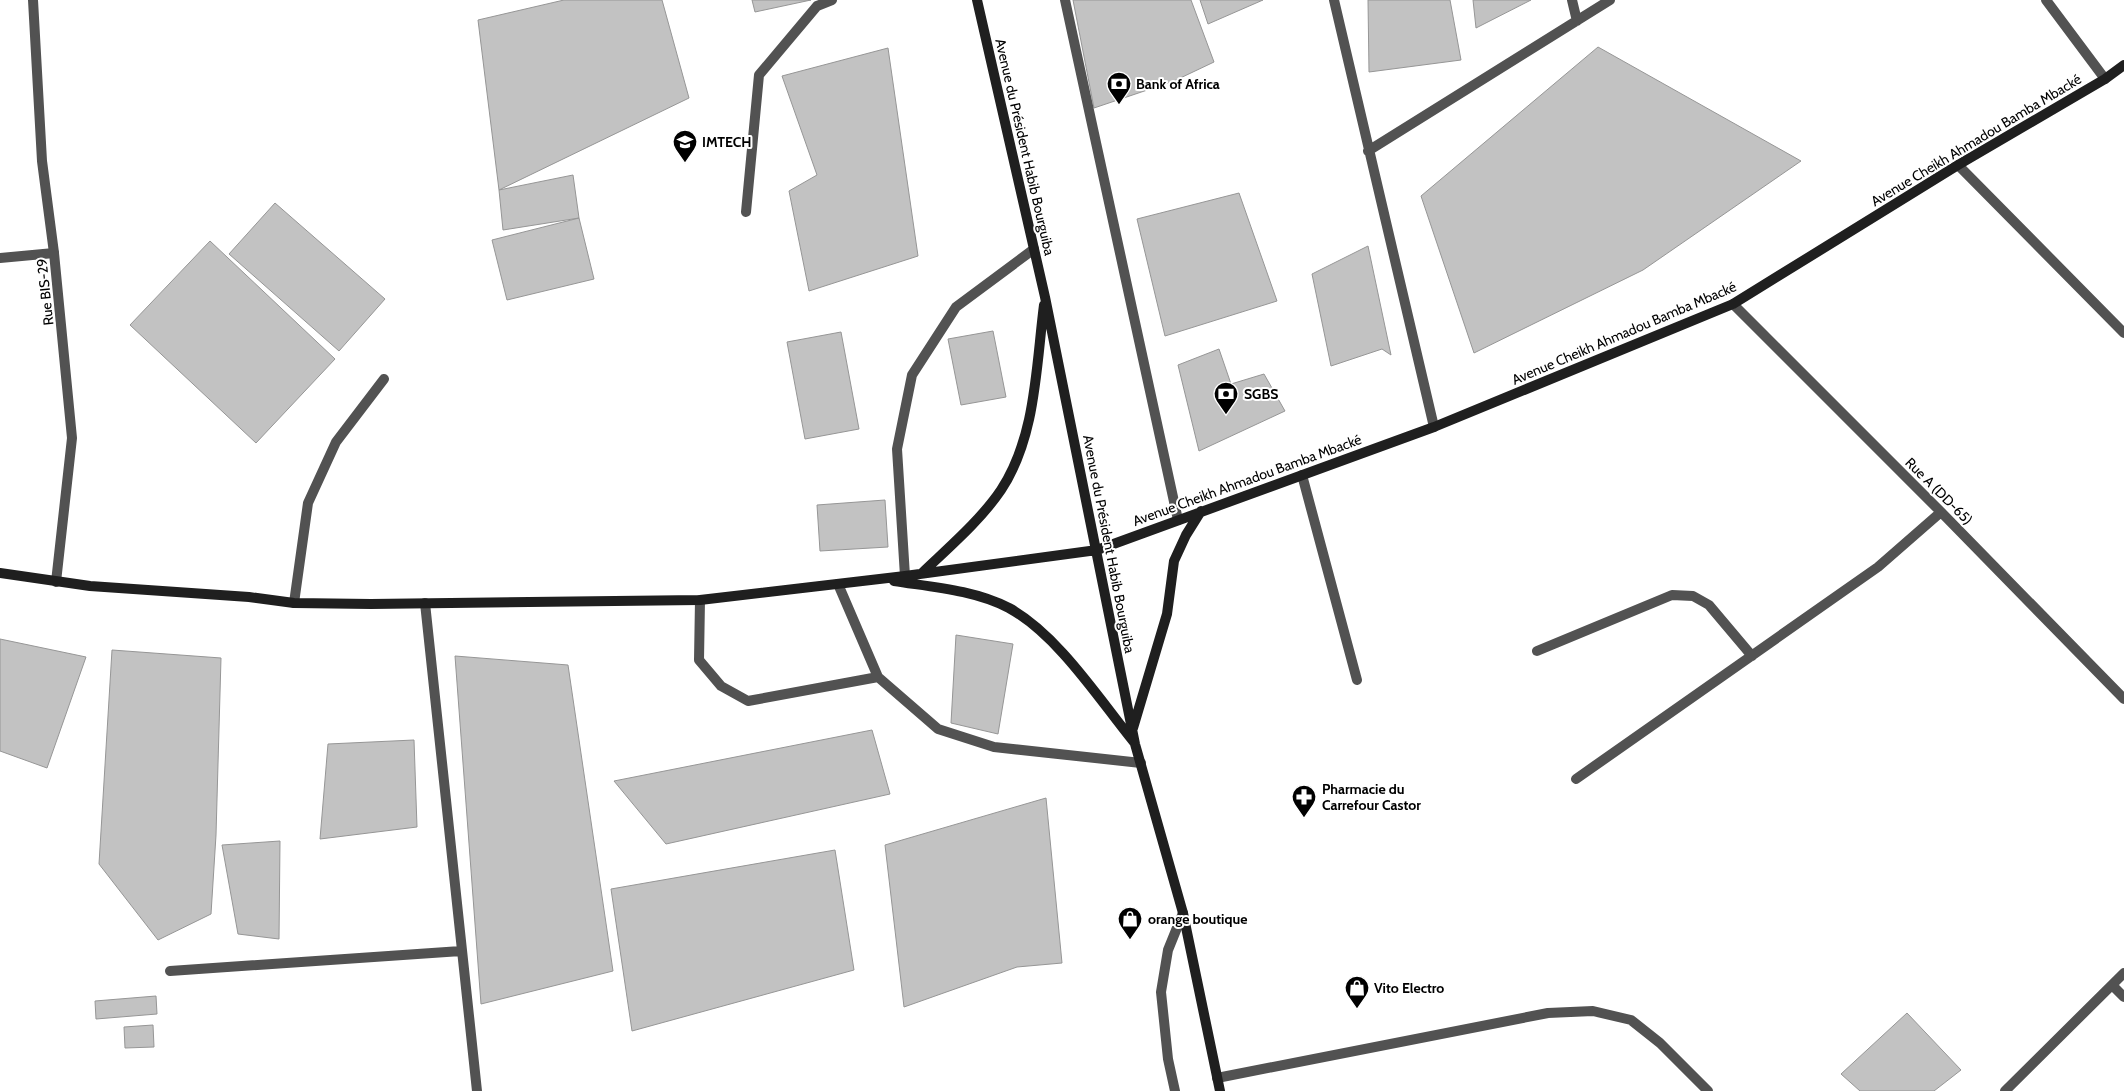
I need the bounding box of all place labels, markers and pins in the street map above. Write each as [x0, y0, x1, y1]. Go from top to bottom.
bank icon: Bank of Africa [1106, 71, 1132, 105]
place label: Bank of Africa [1136, 75, 1220, 93]
school or university icon: IMTECH [672, 129, 698, 163]
place label: IMTECH [702, 133, 752, 151]
bank icon: SGBS [1213, 381, 1239, 415]
place label: SGBS [1244, 385, 1278, 403]
place label: Pharmacie du Carrefour Castor [1322, 780, 1421, 814]
pharmacy icon: Pharmacie du Carrefour Castor [1291, 784, 1317, 818]
shop icon: orange boutique [1117, 906, 1143, 940]
place label: orange boutique [1148, 910, 1247, 928]
shop icon: Vito Electro [1344, 975, 1370, 1009]
place label: Vito Electro [1374, 979, 1444, 997]

